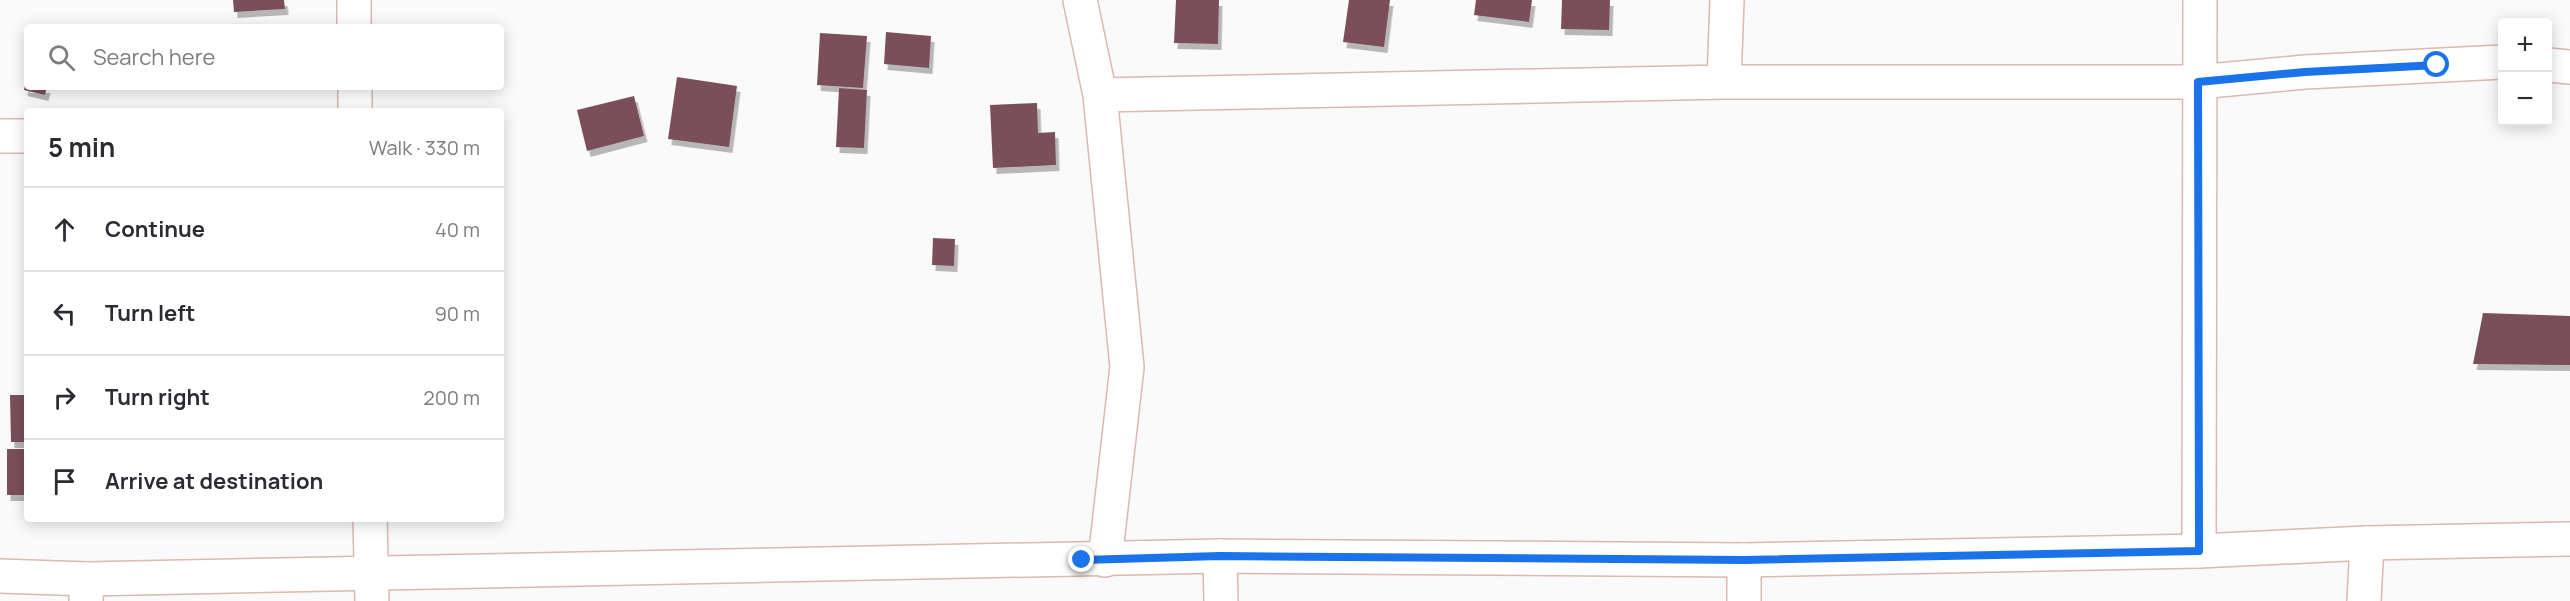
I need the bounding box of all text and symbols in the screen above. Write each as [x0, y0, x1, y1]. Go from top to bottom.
map controls [2498, 18, 2552, 126]
button: + [2498, 18, 2552, 72]
search box [24, 24, 504, 90]
icon: search [45, 41, 78, 74]
text: Search here [93, 42, 215, 72]
route start [2423, 51, 2449, 77]
button: − [2498, 72, 2552, 126]
text: 5 min [48, 129, 115, 165]
text: Walk · 330 m [369, 134, 480, 161]
icon: ahead [48, 213, 81, 246]
text: Continue [105, 214, 205, 244]
text: 40 m [435, 216, 480, 243]
icon: left [48, 297, 81, 330]
text: Turn left [105, 298, 195, 328]
text: 90 m [434, 300, 480, 327]
icon: right [48, 381, 81, 414]
text: Turn right [105, 382, 210, 412]
text: 200 m [423, 384, 480, 411]
icon: arrive [48, 465, 81, 498]
text: Arrive at destination [105, 466, 323, 496]
route end [1068, 546, 1094, 572]

